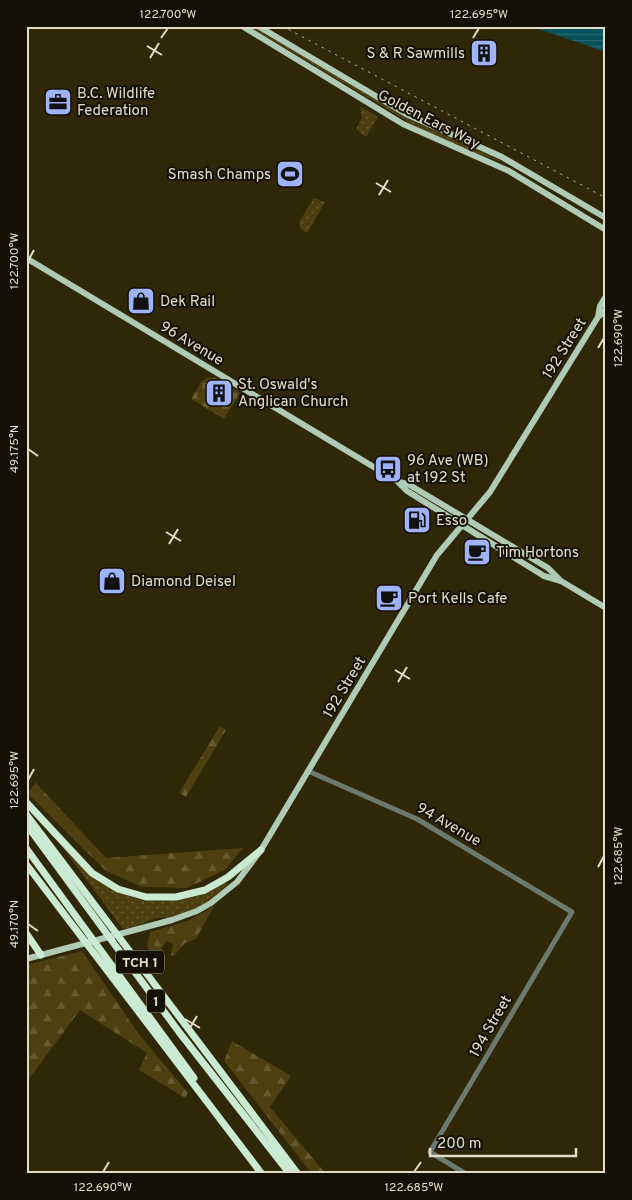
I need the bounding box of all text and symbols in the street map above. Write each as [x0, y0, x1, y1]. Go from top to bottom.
text: 122.700°W [140, 7, 196, 23]
text: 122.695°W [450, 7, 508, 23]
building icon: S & R Sawmills [469, 38, 499, 68]
place label: S & R Sawmills [366, 45, 465, 64]
place label: B.C. Wildlife Federation [77, 85, 155, 121]
street label: Golden Ears Way [374, 86, 483, 154]
office icon: B.C. Wildlife Federation [43, 87, 73, 117]
sports icon: Smash Champs [275, 159, 305, 189]
place label: Smash Champs [168, 166, 271, 185]
text: 122.700°W [7, 233, 23, 289]
shop icon: Dek Rail [126, 286, 156, 316]
place label: Dek Rail [160, 293, 215, 312]
text: 122.690°W [611, 309, 627, 367]
street label: 192 Street [539, 315, 591, 383]
street label: 96 Avenue [156, 318, 227, 371]
place label: St. Oswald's Anglican Church [238, 376, 349, 412]
building icon: St. Oswald's Anglican Church [204, 378, 234, 408]
text: 49.175°N [7, 425, 23, 473]
place label: 96 Ave (WB) at 192 St [407, 452, 489, 488]
bus stop icon: 96 Ave (WB) at 192 St [373, 454, 403, 484]
fuel station icon: Esso [402, 505, 432, 535]
place label: Esso [436, 512, 467, 531]
cafe icon: Tim Hortons [462, 537, 492, 567]
place label: Tim Hortons [496, 544, 579, 563]
shop icon: Diamond Deisel [97, 566, 127, 596]
place label: Diamond Deisel [131, 573, 236, 592]
cafe icon: Port Kells Cafe [374, 583, 404, 613]
place label: Port Kells Cafe [408, 590, 507, 609]
street label: 192 Street [319, 653, 371, 722]
text: 122.695°W [7, 751, 23, 809]
street label: 94 Avenue [413, 799, 484, 851]
text: 122.685°W [611, 827, 627, 885]
text: 49.170°N [7, 900, 23, 948]
road number: TCH 1 [116, 950, 164, 974]
road number: 1 [147, 989, 165, 1012]
street label: 194 Street [466, 992, 517, 1061]
scale bar [430, 1125, 576, 1157]
text: 200 m [437, 1135, 482, 1154]
text: 122.690°W [74, 1180, 132, 1196]
text: 122.685°W [385, 1180, 443, 1196]

